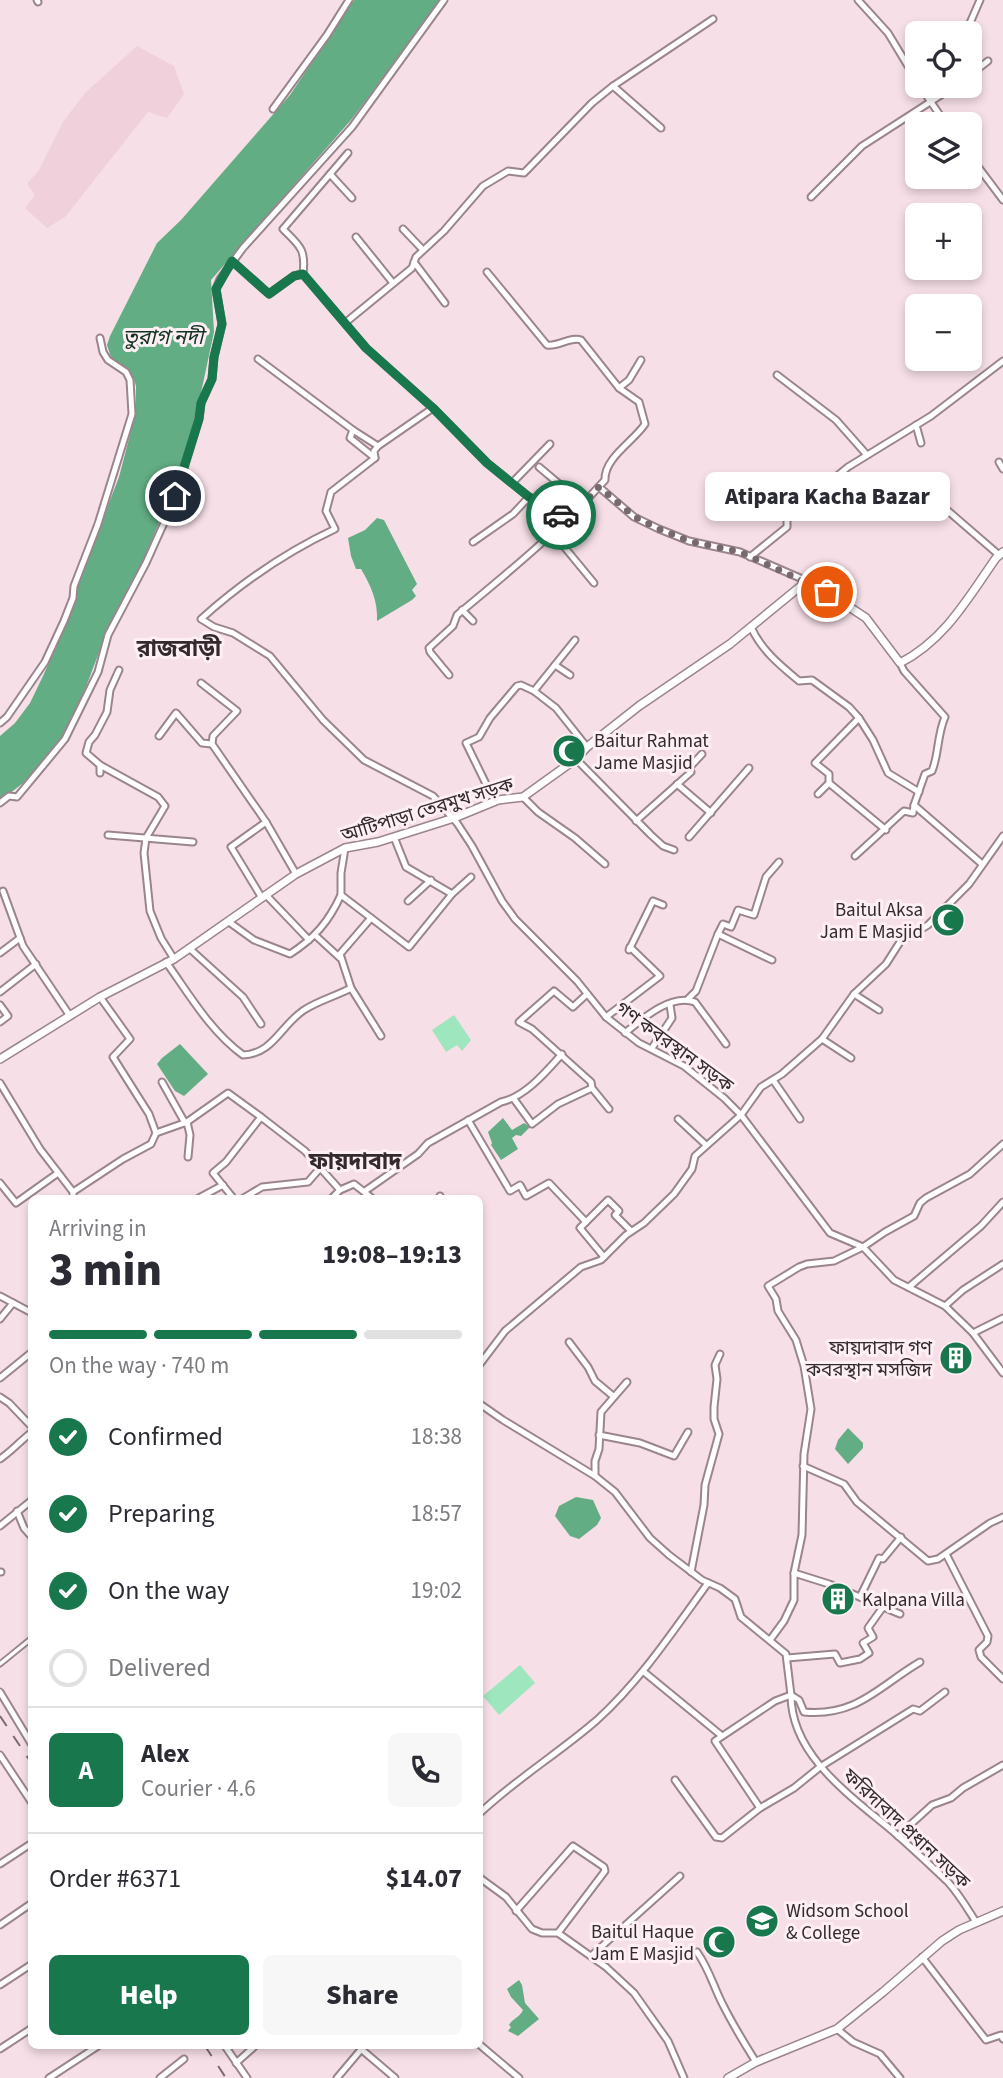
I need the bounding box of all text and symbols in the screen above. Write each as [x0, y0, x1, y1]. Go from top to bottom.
map controls [905, 21, 982, 371]
button: locate [905, 21, 982, 98]
button: layers [905, 112, 982, 189]
button: + [905, 203, 982, 280]
button: − [905, 294, 982, 371]
water label: তুরাগ নদী [123, 322, 208, 352]
pin [145, 466, 205, 526]
callout: Atipara Kacha Bazar [704, 473, 950, 522]
icon: home [156, 477, 194, 515]
courier [526, 480, 596, 550]
text: Atipara Kacha Bazar [725, 480, 930, 513]
icon: car [542, 496, 580, 534]
pin [797, 562, 857, 622]
icon: bag [808, 573, 846, 611]
district label: রাজবাড়ী [136, 632, 222, 665]
place label: Baitur Rahmat Jame Masjid [594, 728, 709, 777]
mosque icon: Baitur Rahmat Jame Masjid [550, 732, 588, 770]
street label: আটিপাড়া তেরমুখ সড়ক [337, 771, 518, 850]
place label: Baitul Aksa Jam E Masjid [820, 897, 923, 946]
mosque icon: Baitul Aksa Jam E Masjid [929, 901, 967, 939]
street label: গণ কবরস্থান সড়ক [610, 995, 739, 1100]
district label: ফায়দাবাদ [308, 1145, 402, 1178]
text: Arriving in [49, 1212, 147, 1245]
text: 19:08–19:13 [322, 1236, 462, 1273]
text: 3 min [49, 1238, 162, 1303]
place label: ফায়দাবাদ গণ কবরস্থান মসজিদ [805, 1335, 932, 1384]
building icon: ফায়দাবাদ গণ কবরস্থান মসজিদ [937, 1339, 975, 1377]
text: On the way · 740 m [49, 1349, 229, 1382]
icon: check [49, 1418, 87, 1456]
text: Confirmed [108, 1418, 223, 1455]
text: 18:38 [411, 1420, 462, 1453]
icon: check [49, 1495, 87, 1533]
text: Preparing [108, 1495, 214, 1532]
text: 18:57 [411, 1497, 462, 1530]
icon: check [49, 1572, 87, 1610]
text: On the way [108, 1572, 229, 1609]
text: 19:02 [411, 1574, 462, 1607]
building icon: Kalpana Villa [819, 1580, 857, 1618]
place label: Kalpana Villa [862, 1587, 965, 1614]
text: Delivered [108, 1649, 211, 1686]
button: phone [388, 1733, 462, 1807]
text: Alex [141, 1735, 190, 1772]
text: A [79, 1752, 93, 1789]
street label: ফরিদাবাদ প্রধান সড়ক [836, 1762, 976, 1896]
text: Courier · 4.6 [141, 1772, 256, 1805]
text: Order #6371 [49, 1860, 181, 1897]
text: $14.07 [386, 1860, 462, 1897]
place label: Widsom School & College [786, 1898, 909, 1947]
school or university icon: Widsom School & College [743, 1902, 781, 1940]
place label: Baitul Haque Jam E Masjid [591, 1919, 694, 1968]
mosque icon: Baitul Haque Jam E Masjid [700, 1923, 738, 1961]
button: Help [49, 1955, 249, 2035]
button: Share [263, 1955, 462, 2035]

